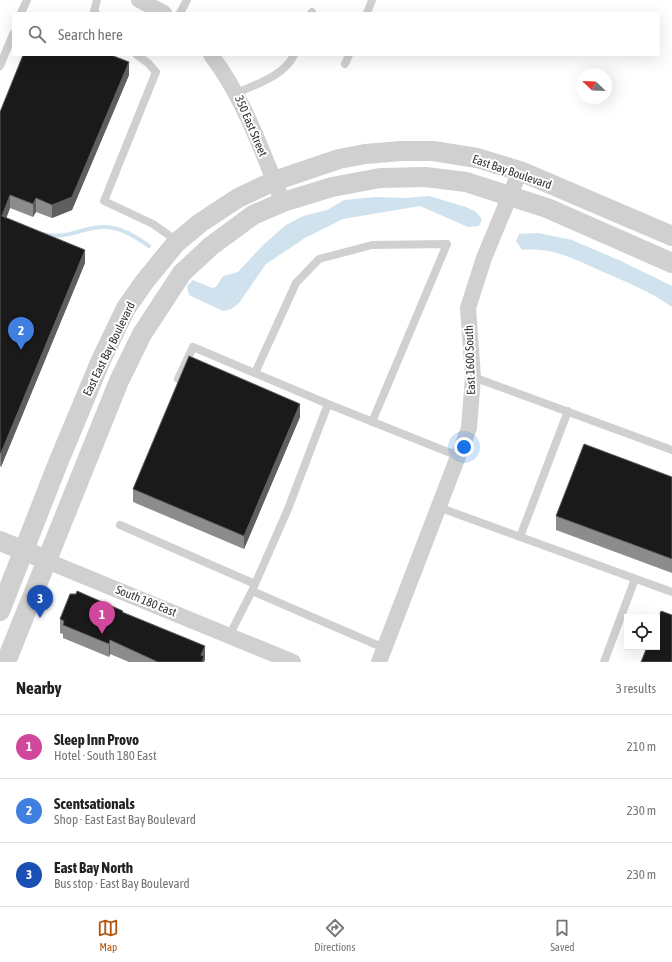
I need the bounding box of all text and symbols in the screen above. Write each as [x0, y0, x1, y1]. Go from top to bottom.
search box [12, 12, 660, 56]
icon: search [26, 23, 48, 45]
text: Search here [58, 26, 123, 43]
north arrow [576, 68, 612, 104]
street label: 350 East Street [232, 93, 270, 159]
street label: East Bay Boulevard [470, 152, 554, 192]
street label: East East Bay Boulevard [80, 300, 138, 398]
pin: 2 [8, 317, 34, 350]
street label: East 1600 South [462, 325, 478, 395]
your location [454, 437, 474, 457]
street label: South 180 East [114, 582, 179, 620]
pin: 3 [27, 585, 53, 618]
pin: 1 [89, 601, 115, 634]
map controls [624, 614, 660, 650]
button: locate [624, 614, 660, 650]
text: Nearby [16, 678, 62, 698]
text: 3 results [616, 681, 656, 696]
text: Sleep Inn Provo [54, 731, 139, 748]
text: 1 [26, 739, 32, 754]
text: 210 m [627, 739, 656, 754]
text: Hotel · South 180 East [54, 748, 157, 763]
text: Scentsationals [54, 795, 135, 812]
text: 2 [26, 803, 32, 818]
text: 230 m [627, 803, 656, 818]
text: Shop · East East Bay Boulevard [54, 812, 196, 827]
text: East Bay North [54, 859, 133, 876]
text: 3 [26, 867, 32, 882]
text: 230 m [627, 867, 656, 882]
text: Bus stop · East Bay Boulevard [54, 876, 190, 891]
tab: Map [97, 917, 119, 953]
tab: Directions [314, 917, 355, 953]
tab: Saved [550, 917, 575, 953]

